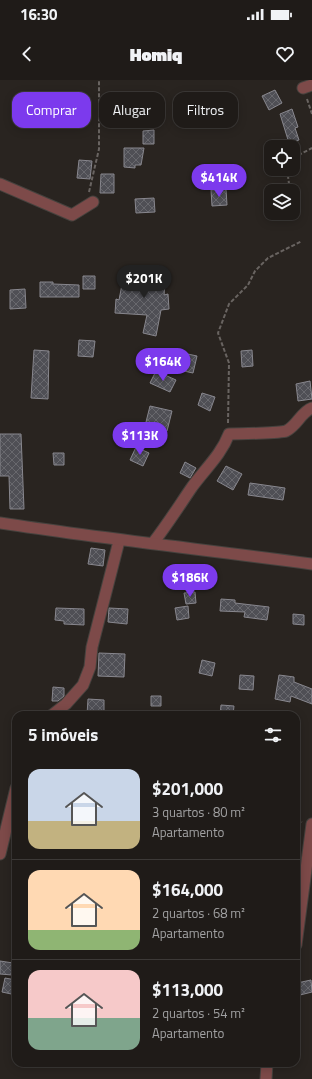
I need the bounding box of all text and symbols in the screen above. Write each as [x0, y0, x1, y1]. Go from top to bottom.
text: 16:30 [20, 3, 57, 26]
text: Homiq [130, 41, 182, 68]
icon: back [16, 43, 38, 65]
icon: heart [274, 43, 296, 65]
chip: Comprar [12, 92, 91, 128]
chip: Alugar [99, 92, 165, 128]
chip: Filtros [173, 92, 238, 128]
map controls [264, 140, 300, 220]
button: locate [264, 140, 300, 176]
pin: $414K [191, 164, 247, 198]
text: $414K [201, 167, 237, 187]
button: layers [264, 184, 300, 220]
pin: $201K [116, 265, 172, 299]
text: $201K [126, 268, 162, 288]
pin: $164K [135, 348, 191, 382]
text: $164K [145, 351, 181, 371]
pin: $113K [112, 422, 168, 456]
text: $113K [122, 425, 158, 445]
pin: $186K [162, 564, 218, 598]
text: $186K [172, 567, 208, 587]
text: 5 imóveis [28, 722, 98, 748]
icon: filters [262, 724, 284, 746]
text: $201,000 [152, 776, 223, 802]
icon: home [60, 785, 108, 833]
text: 3 quartos · 80 m² [152, 802, 245, 822]
text: Apartamento [152, 822, 225, 842]
text: $164,000 [152, 877, 223, 903]
icon: home [60, 886, 108, 934]
text: 2 quartos · 68 m² [152, 903, 245, 923]
text: Apartamento [152, 923, 225, 943]
text: $113,000 [152, 977, 223, 1003]
icon: home [60, 986, 108, 1034]
text: 2 quartos · 54 m² [152, 1003, 245, 1023]
text: Apartamento [152, 1023, 225, 1043]

